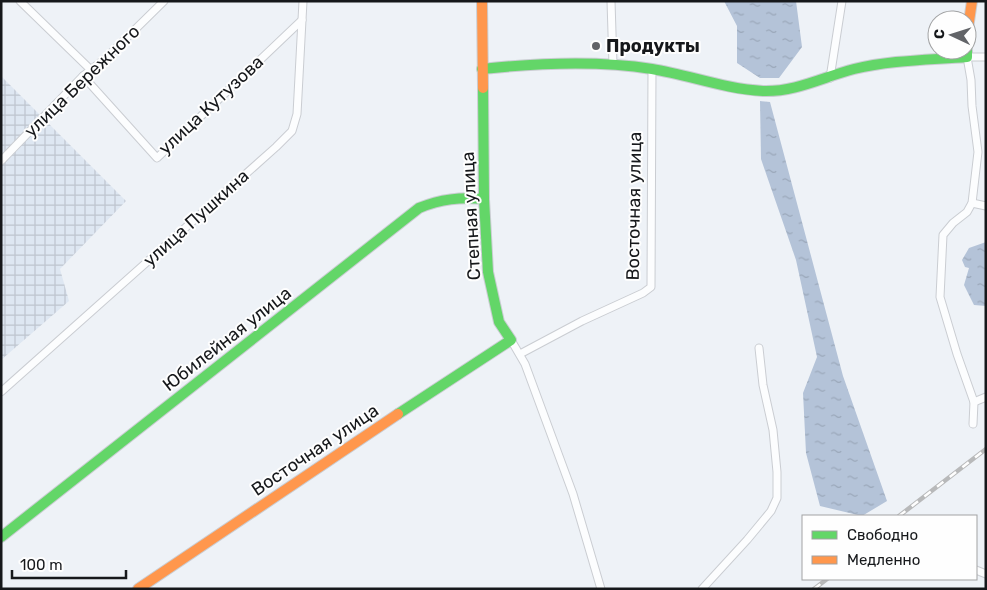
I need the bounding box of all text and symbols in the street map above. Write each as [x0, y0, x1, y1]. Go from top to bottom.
north arrow [927, 10, 977, 60]
street label: улица Бережного [20, 20, 144, 142]
text: С [931, 28, 948, 40]
place label: Продукты [606, 35, 700, 57]
marker: Продукты [590, 40, 602, 52]
street label: улица Кутузова [154, 51, 268, 159]
street label: Восточная улица [622, 131, 646, 281]
street label: Степная улица [457, 151, 485, 281]
street label: улица Пушкина [139, 165, 253, 271]
street label: Юбилейная улица [158, 282, 296, 396]
street label: Восточная улица [247, 399, 383, 501]
legend [802, 515, 977, 580]
text: Свободно [847, 526, 918, 544]
scale bar [12, 548, 126, 580]
text: Медленно [847, 551, 920, 569]
text: 100 m [20, 556, 62, 574]

